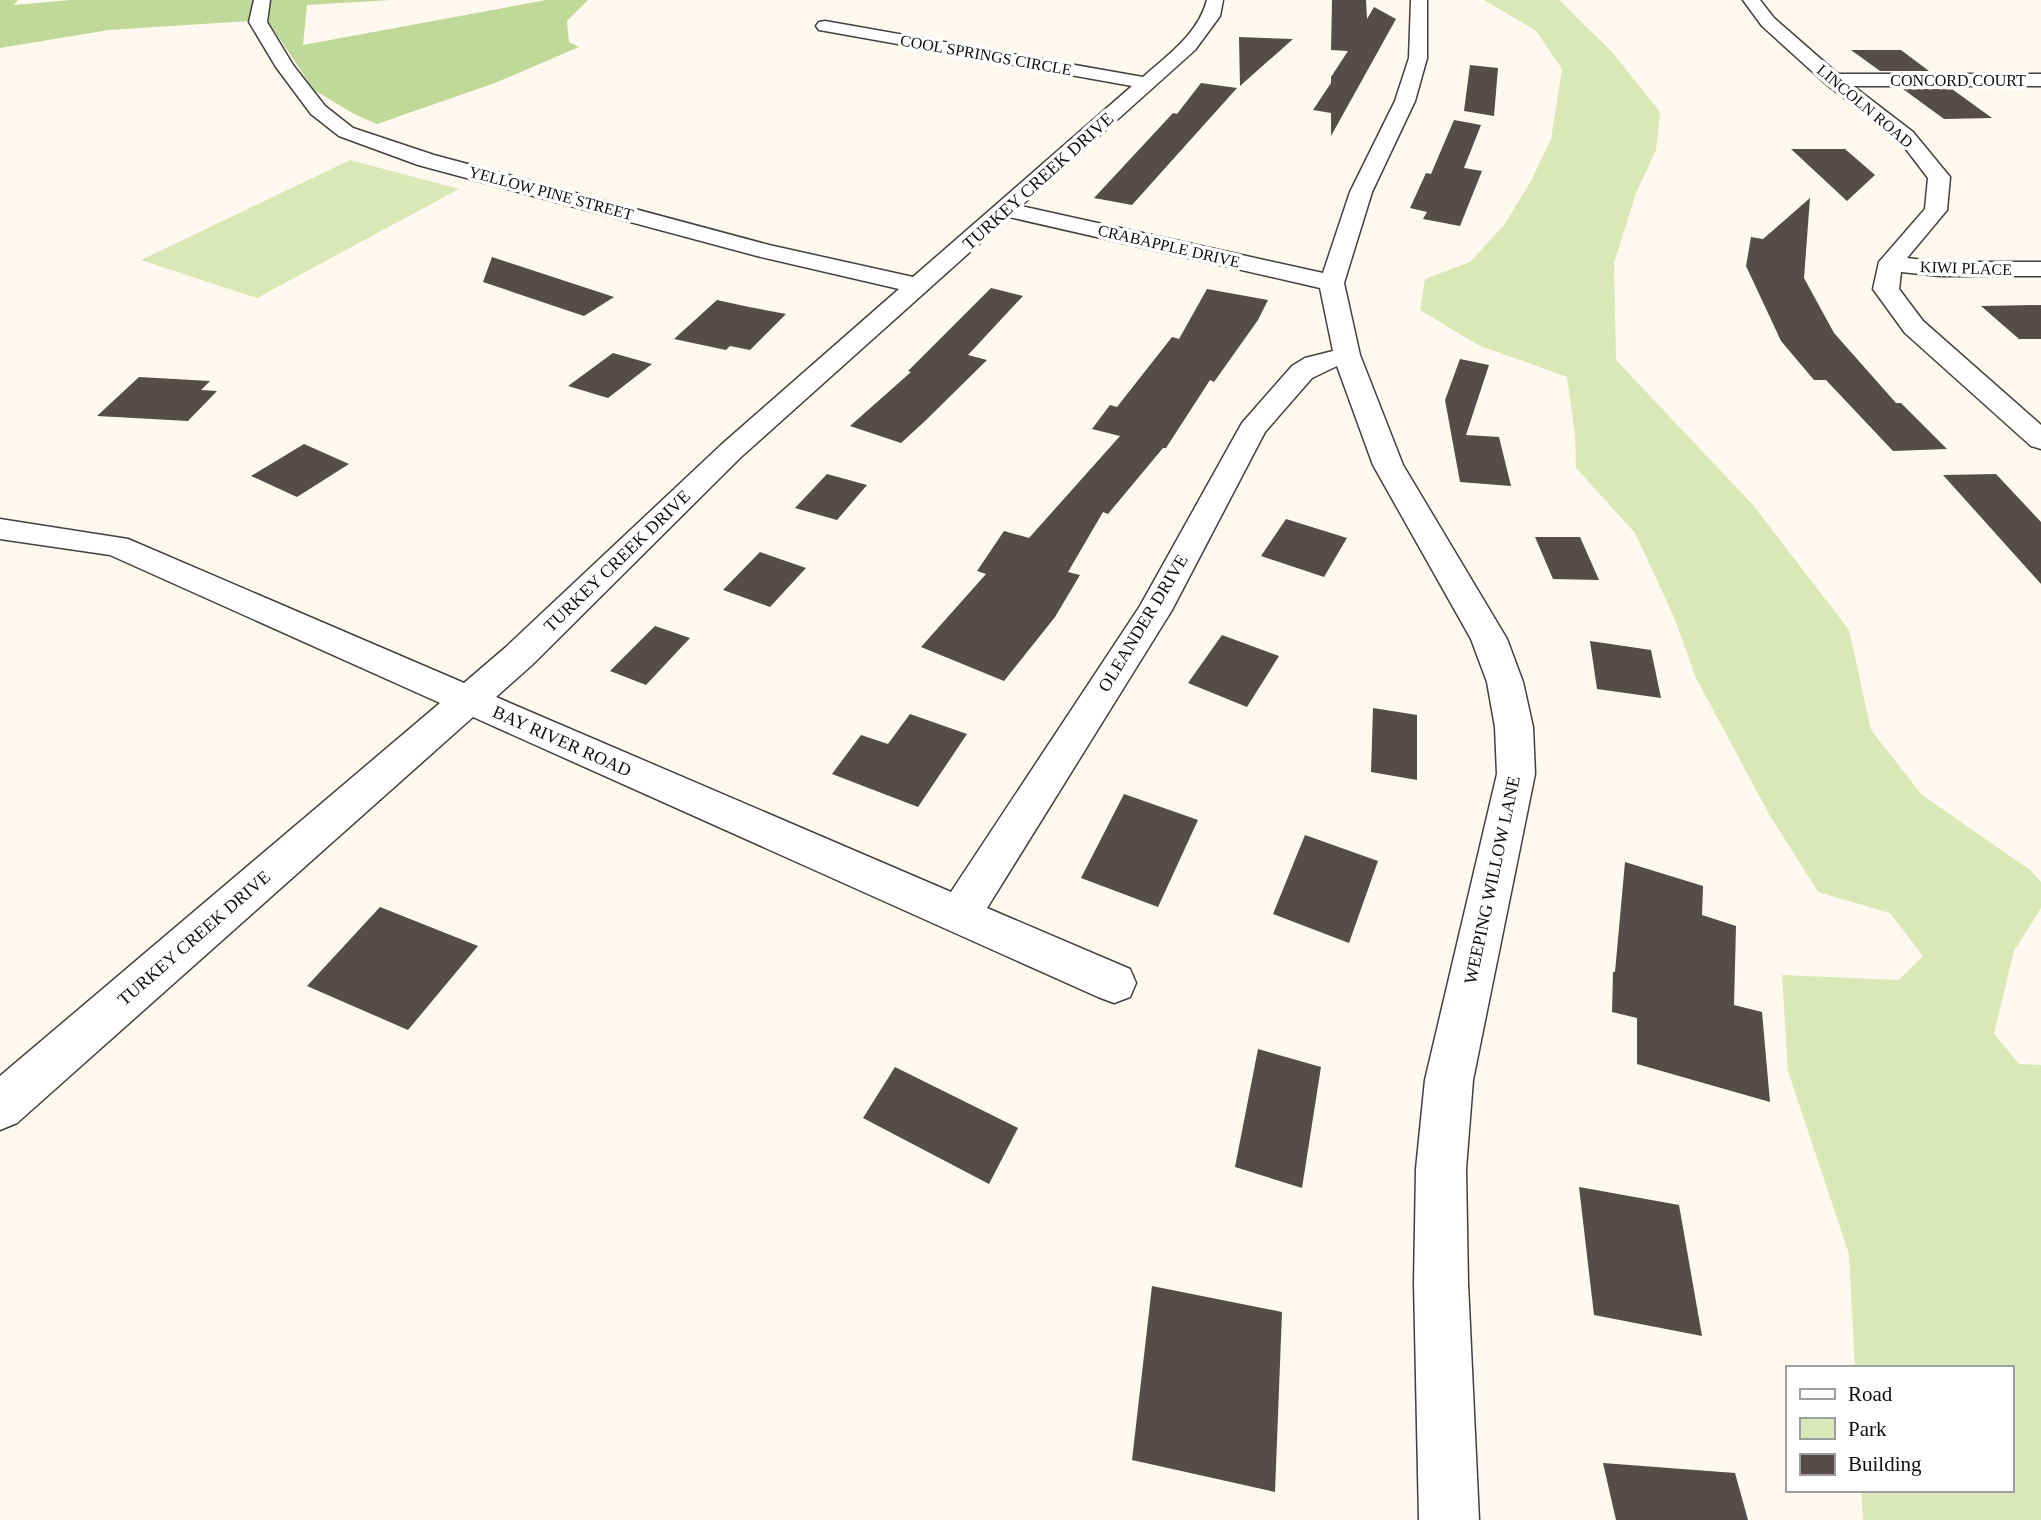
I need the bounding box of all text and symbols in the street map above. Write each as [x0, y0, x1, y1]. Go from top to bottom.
street label: COOL SPRINGS CIRCLE [899, 32, 1073, 78]
street label: LINCOLN ROAD [1814, 61, 1916, 151]
street label: CONCORD COURT [1890, 72, 2026, 89]
street label: TURKEY CREEK DRIVE [959, 108, 1117, 254]
street label: YELLOW PINE STREET [467, 163, 635, 223]
street label: CRABAPPLE DRIVE [1096, 221, 1242, 271]
street label: KIWI PLACE [1920, 258, 2012, 278]
street label: TURKEY CREEK DRIVE [540, 486, 694, 636]
street label: OLEANDER DRIVE [1094, 551, 1192, 695]
street label: BAY RIVER ROAD [490, 701, 634, 781]
street label: WEEPING WILLOW LANE [1460, 774, 1524, 986]
street label: TURKEY CREEK DRIVE [114, 866, 274, 1010]
legend [1786, 1366, 2013, 1492]
text: Road [1848, 1382, 1893, 1406]
text: Park [1848, 1417, 1887, 1441]
text: Building [1848, 1452, 1922, 1476]

